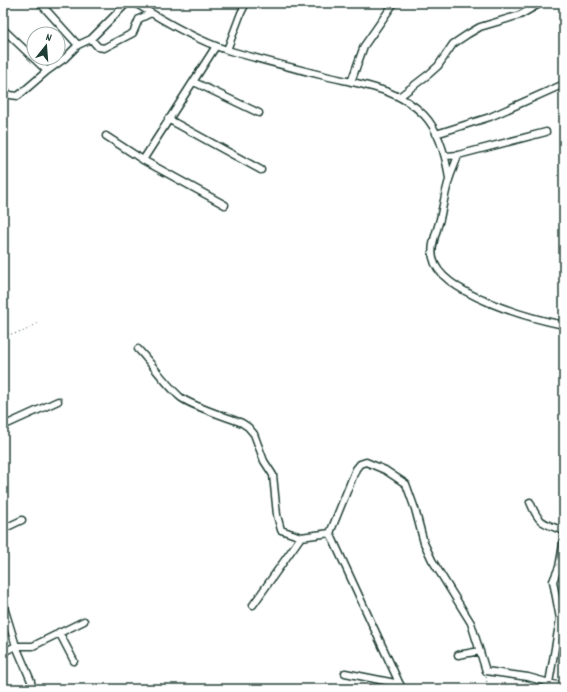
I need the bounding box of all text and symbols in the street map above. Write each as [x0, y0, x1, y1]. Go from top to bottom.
north arrow [26, 26, 66, 66]
text: N [43, 30, 54, 47]

